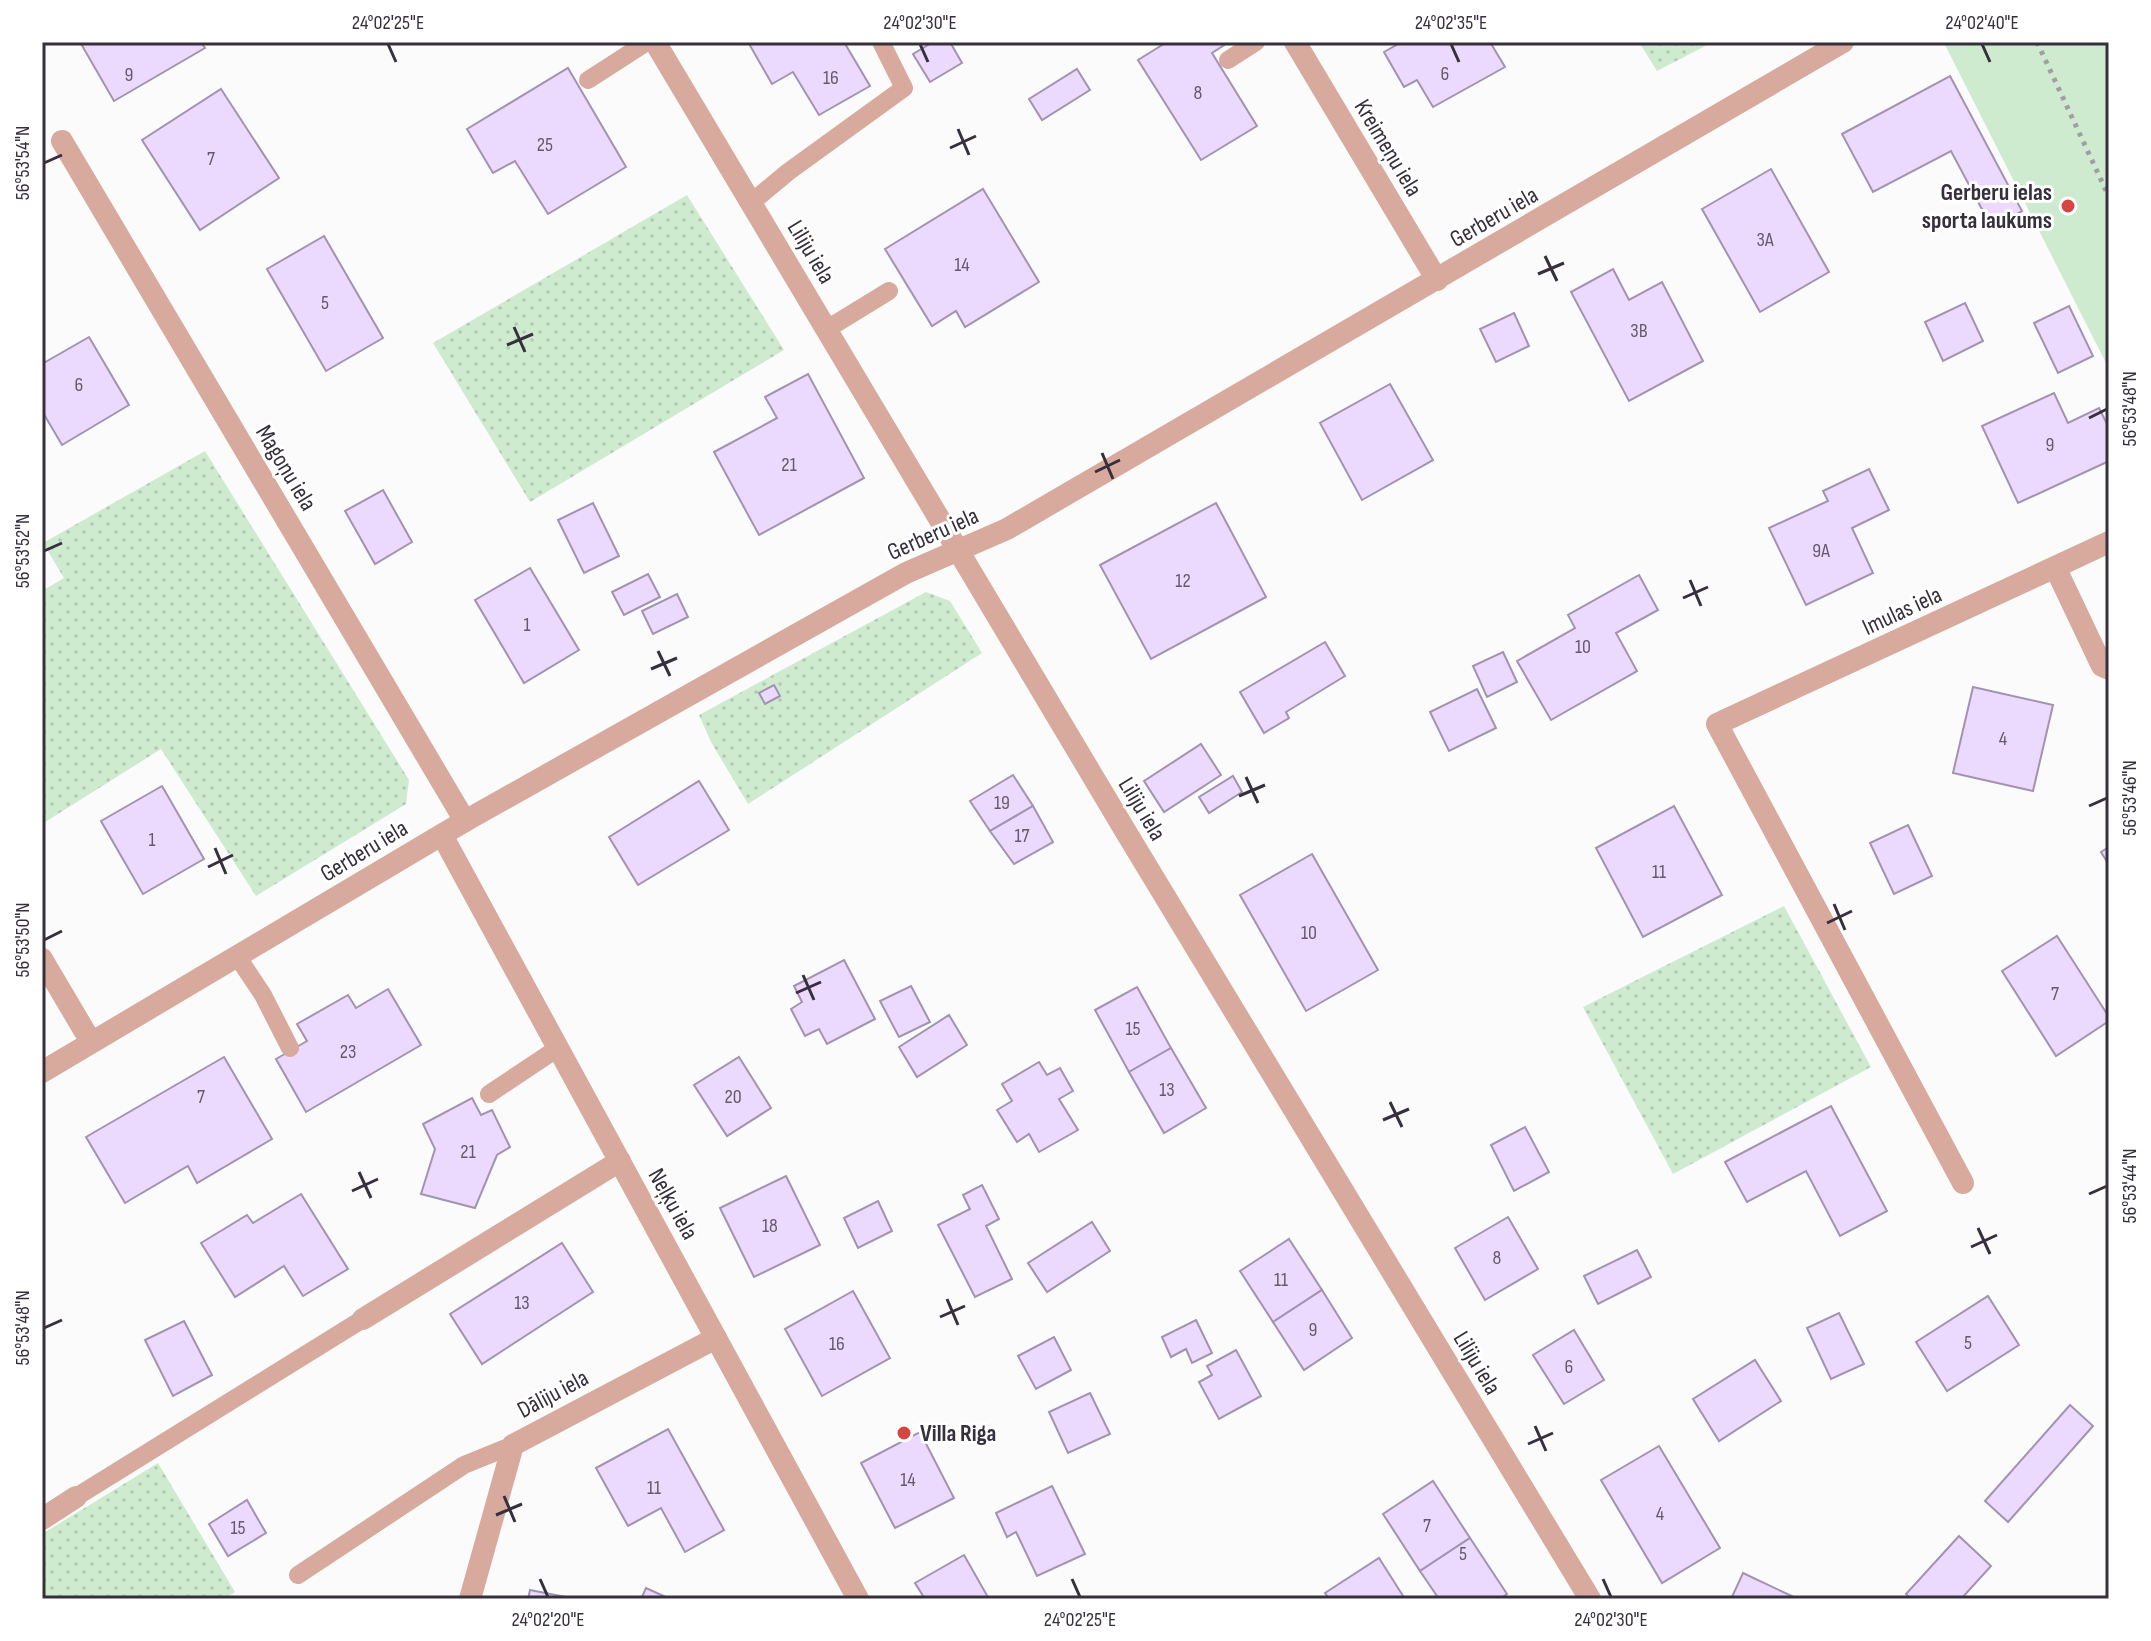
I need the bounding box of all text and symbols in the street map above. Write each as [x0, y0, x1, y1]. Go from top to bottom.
text: 24°02'25"E [352, 11, 424, 35]
text: 24°02'30"E [883, 11, 957, 35]
text: 24°02'35"E [1415, 11, 1487, 35]
text: 24°02'40"E [1945, 11, 2019, 35]
house number: 6 [1441, 62, 1449, 86]
house number: 9 [125, 63, 133, 87]
house number: 16 [823, 66, 839, 90]
house number: 8 [1194, 81, 1202, 105]
street label: Kreimeņu iela [1348, 94, 1428, 202]
text: 56°53'54"N [11, 126, 35, 200]
house number: 25 [537, 133, 553, 157]
house number: 7 [207, 147, 215, 171]
place label: Gerberu ielas sporta laukums [1922, 178, 2052, 235]
street label: Gerberu iela [1445, 180, 1543, 254]
marker: Gerberu ielas sporta laukums [2059, 197, 2077, 215]
street label: Liliju iela [781, 215, 841, 289]
house number: 3A [1757, 228, 1774, 252]
house number: 14 [954, 253, 970, 277]
house number: 5 [321, 291, 329, 315]
house number: 3B [1630, 319, 1648, 343]
text: 56°53'48"N [2118, 371, 2142, 447]
house number: 6 [75, 373, 83, 397]
street label: Magoņu iela [249, 420, 323, 516]
house number: 9 [2046, 433, 2054, 457]
house number: 21 [781, 453, 797, 477]
street label: Gerberu iela [883, 501, 983, 567]
text: 56°53'52"N [11, 514, 35, 588]
house number: 9A [1812, 539, 1830, 563]
house number: 12 [1175, 569, 1191, 593]
street label: Imulas iela [1858, 580, 1946, 642]
house number: 1 [524, 613, 531, 637]
house number: 10 [1575, 635, 1591, 659]
house number: 4 [1999, 727, 2007, 751]
text: 56°53'46"N [2118, 760, 2142, 836]
street label: Liliju iela [1112, 772, 1172, 846]
house number: 19 [994, 791, 1010, 815]
street label: Gerberu iela [315, 814, 413, 888]
house number: 17 [1015, 824, 1029, 848]
house number: 1 [149, 828, 156, 852]
house number: 11 [1652, 860, 1666, 884]
text: 56°53'50"N [11, 902, 35, 978]
house number: 10 [1301, 921, 1317, 945]
house number: 7 [2051, 982, 2059, 1006]
house number: 15 [1125, 1017, 1141, 1041]
house number: 23 [340, 1040, 356, 1064]
house number: 13 [1159, 1078, 1175, 1102]
house number: 7 [197, 1085, 205, 1109]
house number: 20 [724, 1085, 742, 1109]
house number: 21 [460, 1140, 476, 1164]
text: 56°53'44"N [2118, 1149, 2142, 1223]
street label: Neļķu iela [642, 1163, 704, 1245]
house number: 18 [762, 1214, 778, 1238]
house number: 8 [1493, 1246, 1501, 1270]
house number: 11 [1274, 1268, 1288, 1292]
text: 56°53'48"N [11, 1290, 35, 1366]
house number: 13 [514, 1291, 530, 1315]
house number: 9 [1309, 1318, 1317, 1342]
street label: Liliju iela [1447, 1326, 1507, 1400]
house number: 5 [1964, 1331, 1972, 1355]
house number: 16 [829, 1332, 845, 1356]
house number: 6 [1565, 1355, 1573, 1379]
street label: Dāliju iela [513, 1363, 593, 1425]
place label: Villa Riga [920, 1419, 996, 1448]
marker: Villa Riga [895, 1424, 913, 1442]
house number: 14 [900, 1468, 916, 1492]
house number: 11 [647, 1476, 661, 1500]
house number: 4 [1656, 1502, 1664, 1526]
house number: 7 [1423, 1514, 1431, 1538]
house number: 15 [230, 1516, 246, 1540]
house number: 5 [1459, 1542, 1467, 1566]
text: 24°02'20"E [511, 1608, 585, 1632]
text: 24°02'25"E [1044, 1608, 1116, 1632]
text: 24°02'30"E [1574, 1608, 1648, 1632]

